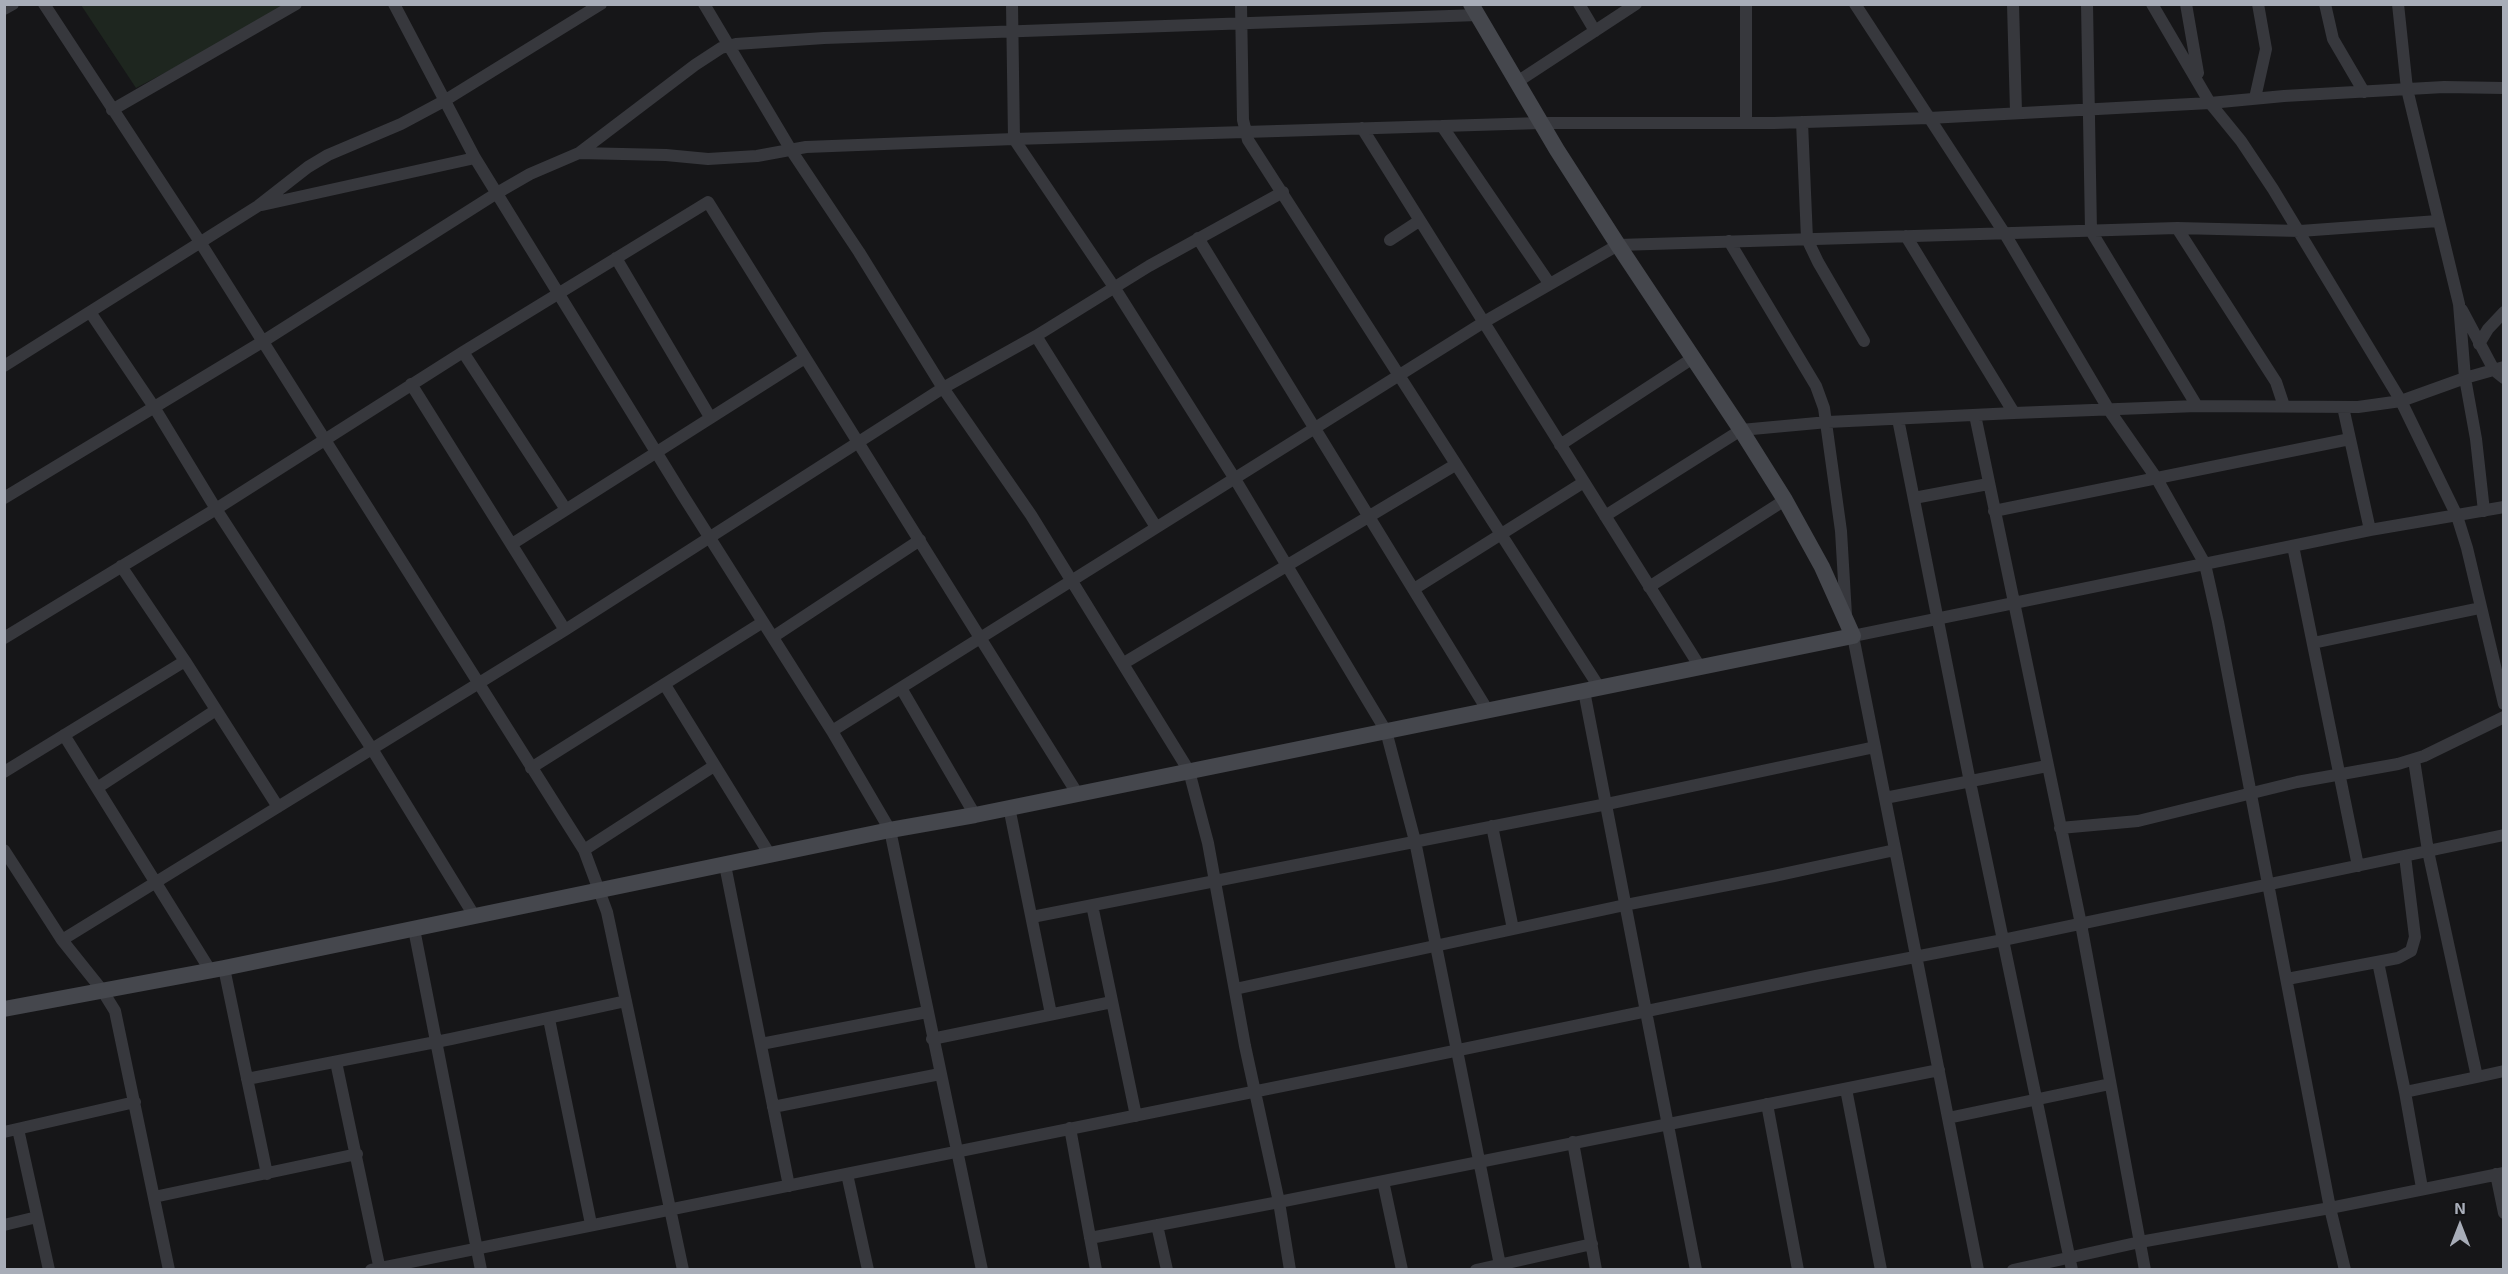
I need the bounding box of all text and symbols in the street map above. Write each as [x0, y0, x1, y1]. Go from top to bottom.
north arrow [2430, 1196, 2490, 1256]
text: N [2454, 1198, 2466, 1217]

